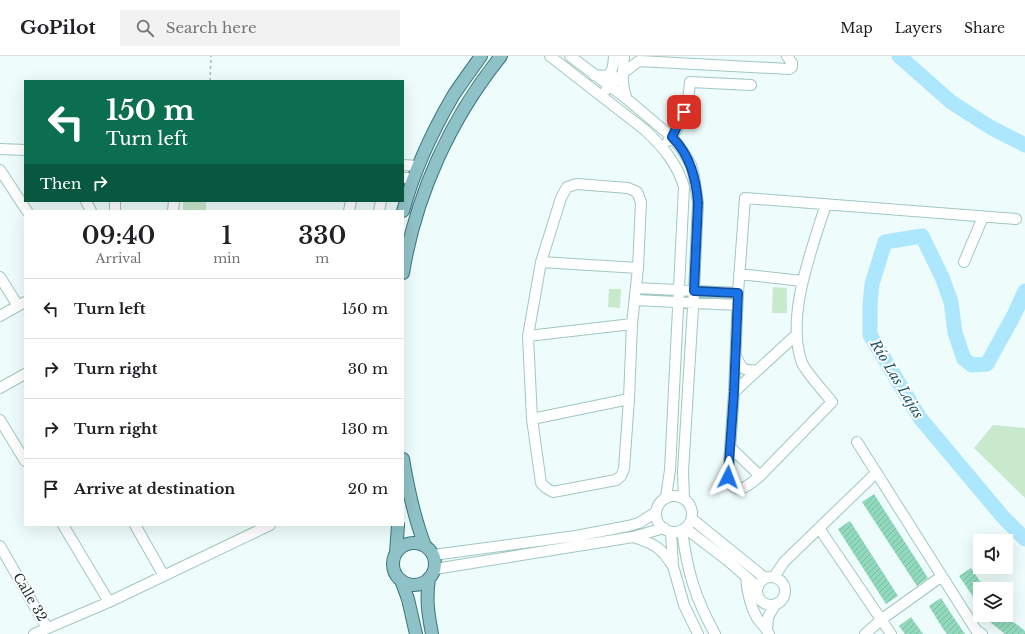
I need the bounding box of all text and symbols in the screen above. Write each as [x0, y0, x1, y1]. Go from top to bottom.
search box [120, 10, 400, 46]
text: GoPilot [20, 16, 96, 39]
icon: search [134, 17, 156, 39]
text: Search here [166, 18, 257, 37]
text: Map [840, 19, 873, 37]
text: Layers [895, 19, 942, 37]
text: Share [964, 19, 1005, 37]
text: 150 m [106, 93, 194, 128]
pin [667, 95, 701, 129]
icon: left [40, 96, 92, 148]
icon: arrive [673, 101, 695, 123]
text: Turn left [106, 128, 188, 150]
icon: right [89, 172, 111, 194]
text: Then [40, 174, 81, 193]
text: 09:40 [82, 221, 155, 250]
text: 1 [222, 221, 232, 250]
text: 330 [298, 221, 346, 250]
text: Arrival [96, 250, 142, 267]
text: min [213, 250, 241, 267]
text: m [315, 250, 329, 267]
icon: left [40, 298, 62, 320]
text: Turn left [74, 299, 145, 318]
text: 150 m [342, 299, 388, 318]
water label: Río Las Lajas [866, 335, 928, 422]
icon: right [40, 358, 62, 380]
text: Turn right [74, 359, 157, 378]
text: 30 m [348, 359, 388, 378]
icon: right [40, 418, 62, 440]
text: Turn right [74, 419, 157, 438]
text: 130 m [341, 419, 388, 438]
position arrow [707, 456, 749, 498]
icon: arrive [40, 478, 62, 500]
text: Arrive at destination [74, 479, 235, 498]
text: 20 m [348, 479, 388, 498]
map controls [973, 534, 1013, 622]
button: sound [973, 534, 1013, 574]
street label: Calle 32 [9, 570, 51, 624]
button: layers [973, 582, 1013, 622]

